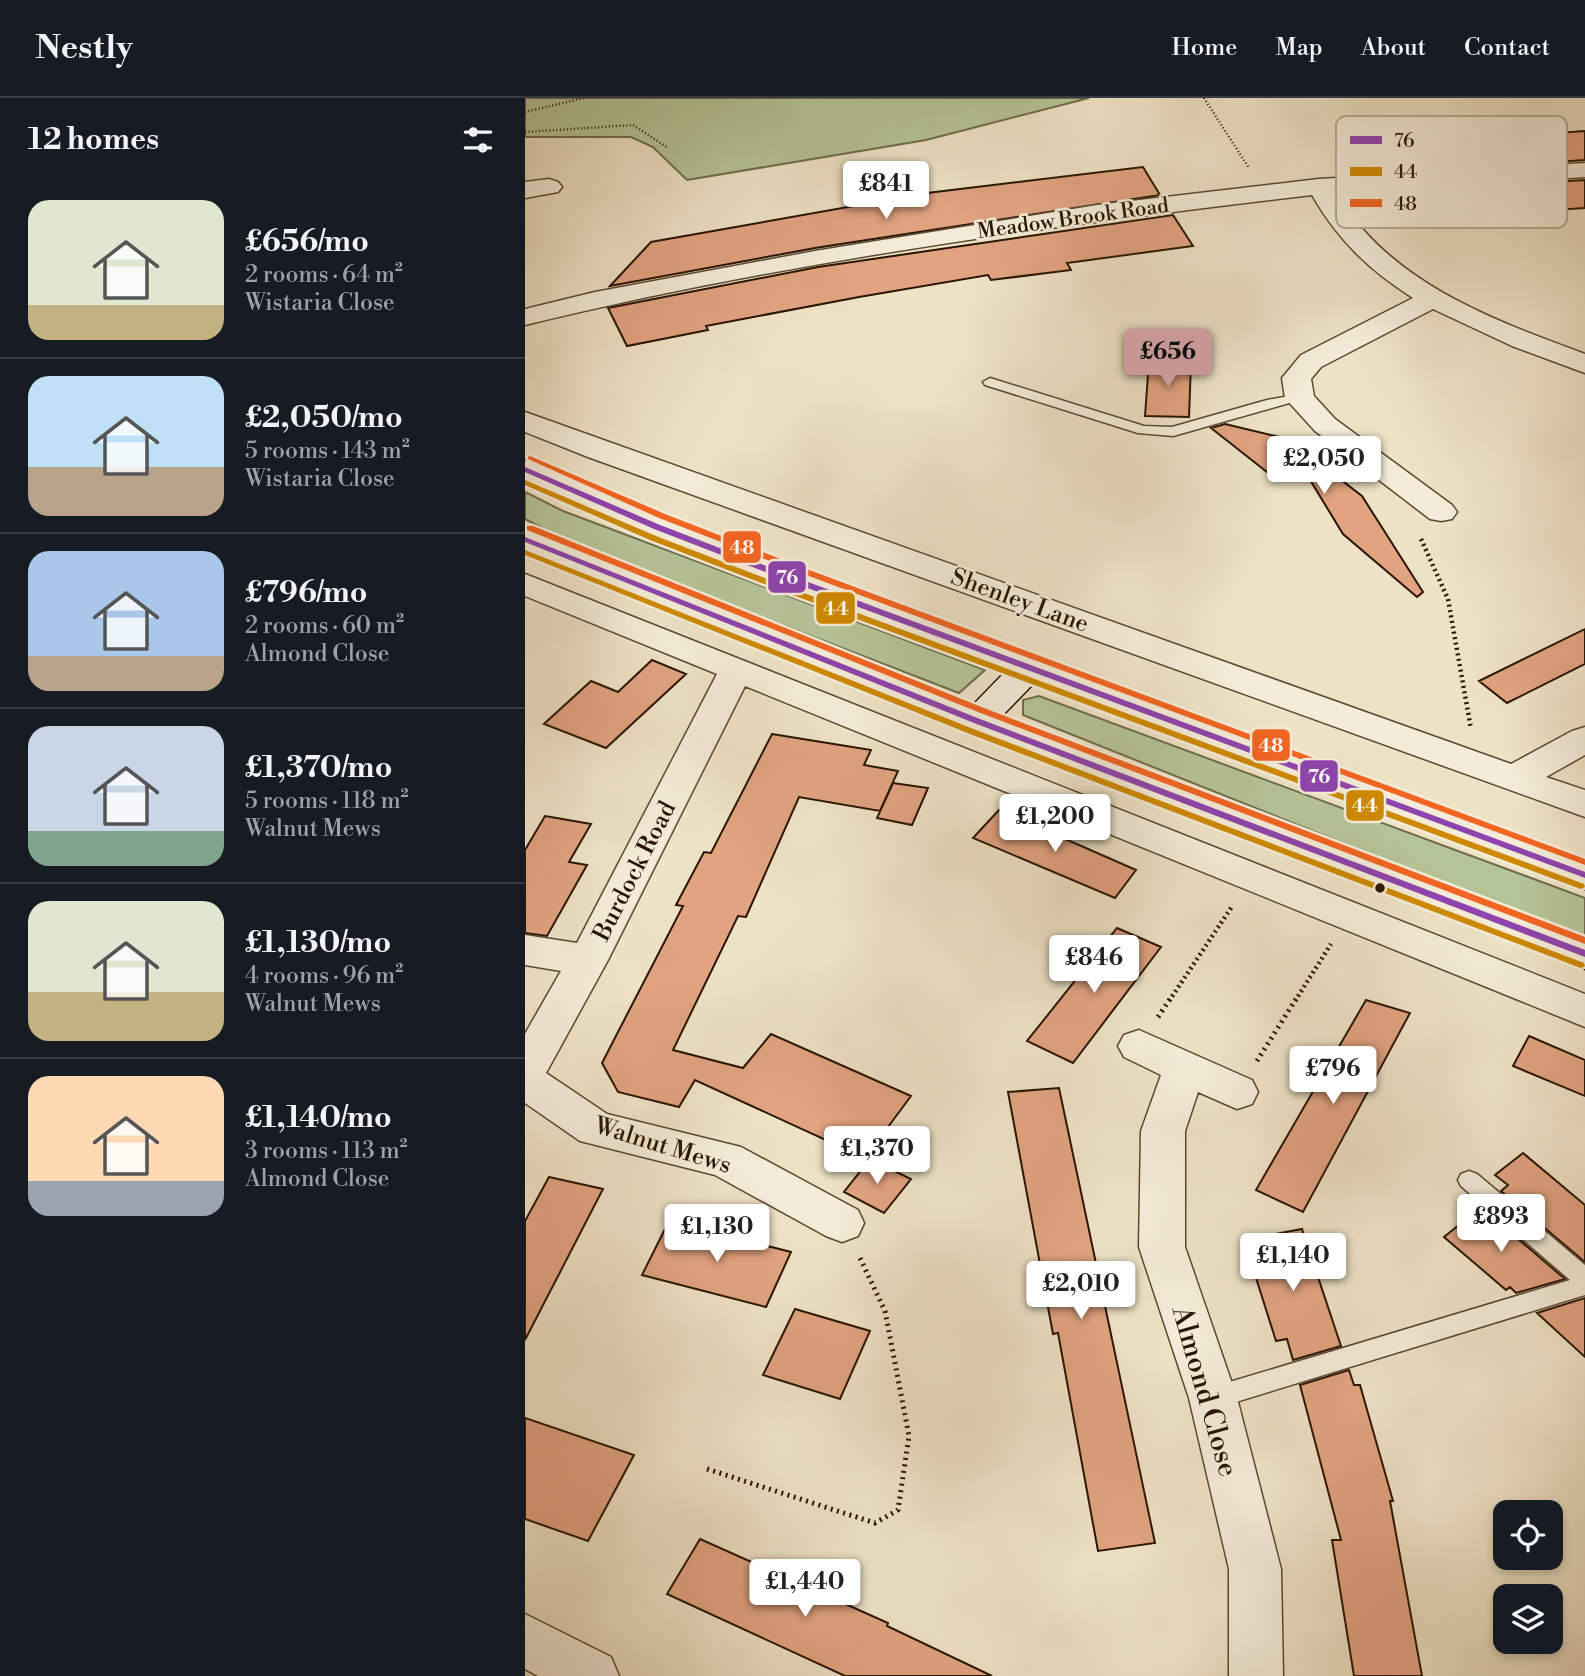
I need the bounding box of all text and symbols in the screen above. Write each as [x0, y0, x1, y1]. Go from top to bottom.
text: Nestly [35, 28, 133, 69]
text: Home [1172, 33, 1237, 63]
text: Map [1275, 33, 1323, 63]
text: About [1361, 33, 1426, 63]
text: Contact [1464, 33, 1550, 63]
legend [1336, 116, 1567, 228]
text: 12 homes [28, 121, 159, 159]
icon: filters [459, 121, 497, 159]
text: 76 [1394, 129, 1414, 153]
text: 44 [1394, 160, 1417, 184]
pin: £841 [845, 162, 927, 221]
text: £841 [859, 170, 913, 198]
text: 48 [1394, 192, 1417, 216]
street label: Meadow Brook Road [976, 193, 1171, 245]
text: £656/mo [245, 223, 369, 261]
icon: home [84, 228, 168, 312]
text: 2 rooms · 64 m² [245, 261, 403, 289]
text: Wistaria Close [245, 289, 395, 317]
pin: £656 [1127, 330, 1209, 389]
text: £656 [1140, 338, 1196, 366]
text: £2,050/mo [245, 399, 403, 437]
icon: home [84, 404, 168, 488]
pin: £2,050 [1267, 436, 1381, 496]
text: 5 rooms · 143 m² [245, 437, 410, 465]
text: £2,050 [1283, 445, 1365, 473]
text: Wistaria Close [245, 465, 395, 493]
line badge: 48 [722, 530, 762, 564]
text: 48 [730, 536, 754, 560]
line badge: 76 [767, 560, 807, 594]
street label: Shenley Lane [947, 562, 1093, 640]
text: 76 [776, 566, 798, 590]
text: £796/mo [245, 574, 367, 612]
icon: home [84, 579, 168, 663]
line badge: 44 [815, 591, 856, 625]
text: 44 [823, 597, 849, 621]
text: 2 rooms · 60 m² [245, 612, 404, 640]
text: Almond Close [245, 640, 389, 668]
line badge: 48 [1251, 728, 1291, 762]
text: 48 [1259, 734, 1283, 758]
text: £1,370/mo [245, 749, 392, 787]
icon: home [84, 754, 168, 838]
line badge: 76 [1299, 759, 1339, 793]
text: 76 [1308, 765, 1330, 789]
text: 5 rooms · 118 m² [245, 787, 409, 815]
line badge: 44 [1345, 789, 1385, 822]
pin: £1,200 [998, 794, 1112, 854]
text: 44 [1352, 794, 1378, 818]
street label: Burdock Road [586, 796, 683, 947]
text: £1,200 [1015, 803, 1095, 831]
text: Walnut Mews [245, 815, 381, 843]
unlabelled marker [1373, 881, 1387, 895]
text: £1,130/mo [245, 924, 391, 962]
icon: home [84, 929, 168, 1013]
pin: £846 [1053, 936, 1135, 995]
text: £846 [1065, 944, 1123, 972]
text: 4 rooms · 96 m² [245, 962, 403, 990]
text: Walnut Mews [245, 990, 381, 1018]
pin: £796 [1292, 1046, 1374, 1106]
text: £796 [1305, 1055, 1361, 1083]
text: £1,140/mo [245, 1099, 392, 1137]
icon: home [84, 1104, 168, 1188]
street label: Walnut Mews [590, 1111, 735, 1181]
pin: £1,370 [820, 1126, 934, 1186]
text: £1,370 [840, 1135, 914, 1163]
text: 3 rooms · 113 m² [245, 1137, 408, 1165]
text: Almond Close [245, 1165, 389, 1193]
pin: £893 [1460, 1194, 1542, 1254]
text: £893 [1473, 1203, 1529, 1231]
pin: £1,130 [660, 1204, 774, 1264]
text: £1,130 [680, 1213, 754, 1241]
pin: £1,140 [1236, 1234, 1350, 1293]
text: £1,140 [1256, 1242, 1330, 1270]
pin: £2,010 [1024, 1262, 1138, 1321]
text: £2,010 [1042, 1270, 1120, 1298]
street label: Almond Close [1163, 1301, 1246, 1481]
map controls [1493, 1500, 1563, 1654]
button: locate [1493, 1500, 1563, 1570]
pin: £1,440 [748, 1560, 862, 1619]
text: £1,440 [765, 1568, 845, 1596]
button: layers [1493, 1584, 1563, 1654]

